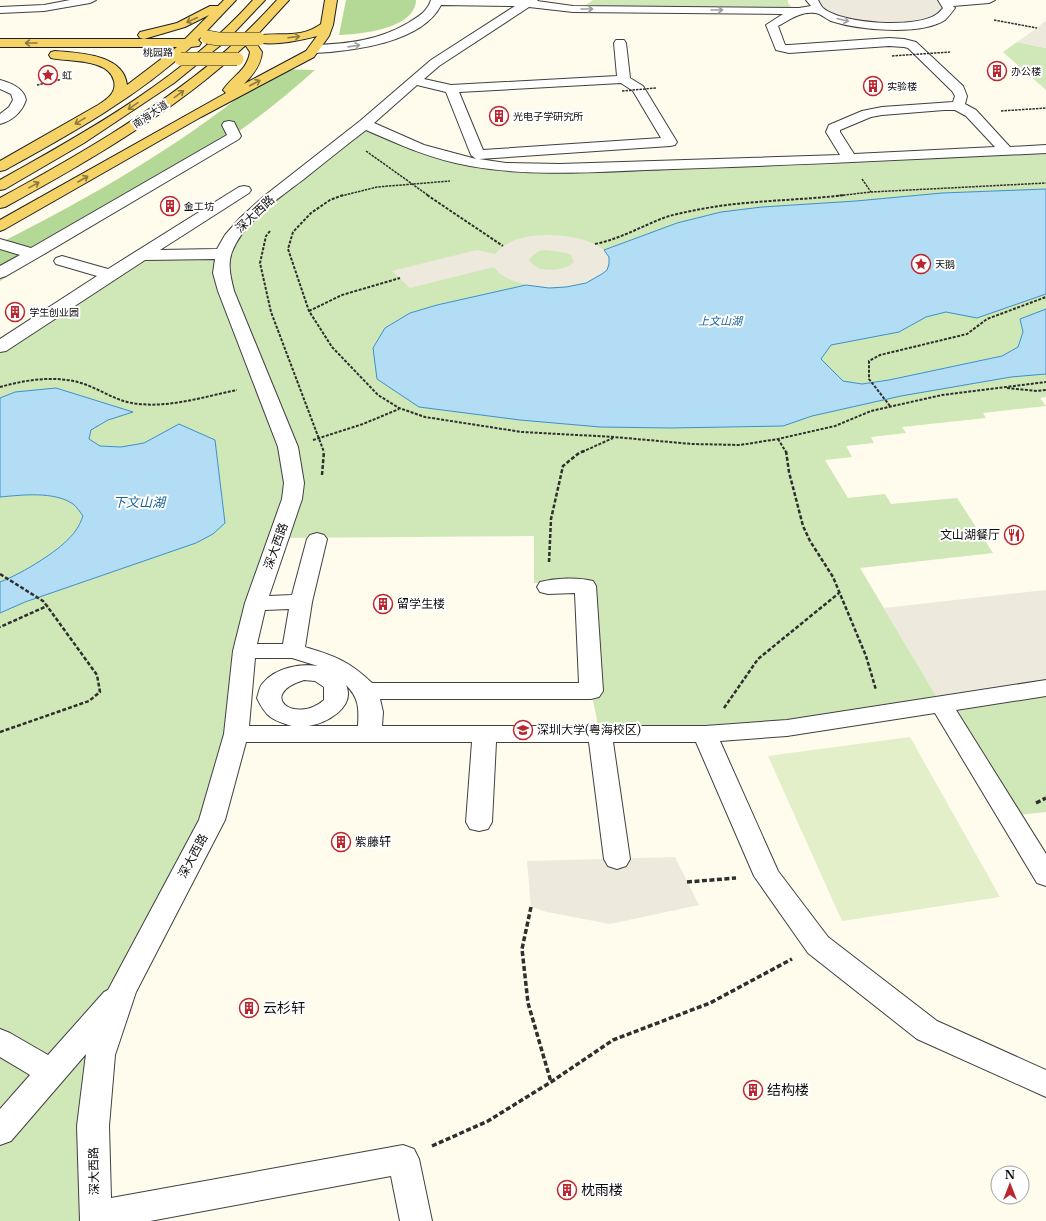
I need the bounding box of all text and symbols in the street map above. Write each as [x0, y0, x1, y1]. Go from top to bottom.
one-way arrow [580, 6, 593, 13]
one-way arrow [710, 6, 723, 14]
one-way arrow [186, 17, 198, 24]
one-way arrow [836, 17, 849, 24]
one-way arrow [287, 33, 300, 41]
one-way arrow [25, 39, 38, 47]
one-way arrow [347, 42, 360, 50]
street label: 桃园路 [143, 46, 173, 59]
building icon: 办公楼 [986, 60, 1008, 82]
place icon: 虹 [37, 64, 59, 86]
place label: 办公楼 [1011, 65, 1041, 78]
place label: 虹 [62, 69, 72, 82]
building icon: 实验楼 [862, 75, 884, 97]
one-way arrow [249, 79, 261, 86]
place label: 实验楼 [887, 80, 917, 93]
one-way arrow [174, 89, 185, 98]
street label: 南海大道 [130, 98, 170, 131]
one-way arrow [128, 102, 139, 110]
building icon: 光电子学研究所 [488, 105, 510, 127]
place label: 光电子学研究所 [513, 110, 583, 123]
one-way arrow [74, 118, 86, 126]
one-way arrow [77, 175, 89, 183]
one-way arrow [28, 181, 40, 189]
street label: 深大西路 [232, 192, 277, 235]
building icon: 金工坊 [159, 195, 181, 217]
place label: 金工坊 [184, 200, 214, 213]
place icon: 天鹅 [910, 253, 932, 275]
place label: 天鹅 [935, 258, 955, 271]
building icon: 学生创业园 [4, 301, 26, 323]
place label: 学生创业园 [29, 306, 79, 319]
water label: 上文山湖 [698, 314, 744, 328]
water label: 下文山湖 [113, 494, 167, 511]
street label: 深大西路 [260, 521, 291, 571]
restaurant icon: 文山湖餐厅 [1003, 524, 1025, 546]
place label: 文山湖餐厅 [940, 527, 1000, 542]
building icon: 留学生楼 [372, 593, 394, 615]
place label: 留学生楼 [397, 596, 445, 611]
school or university icon: 深圳大学(粤海校区) [512, 719, 534, 741]
place label: 深圳大学(粤海校区) [537, 722, 641, 737]
street label: 深大西路 [175, 831, 210, 880]
building icon: 紫藤轩 [330, 831, 352, 853]
place label: 紫藤轩 [355, 834, 391, 849]
building icon: 云杉轩 [238, 997, 260, 1019]
place label: 云杉轩 [263, 999, 305, 1017]
building icon: 结构楼 [742, 1079, 764, 1101]
place label: 结构楼 [767, 1081, 809, 1099]
street label: 深大西路 [86, 1147, 101, 1195]
north arrow [990, 1165, 1030, 1205]
text: N [1005, 1168, 1016, 1182]
building icon: 枕雨楼 [556, 1179, 578, 1201]
place label: 枕雨楼 [581, 1181, 623, 1199]

